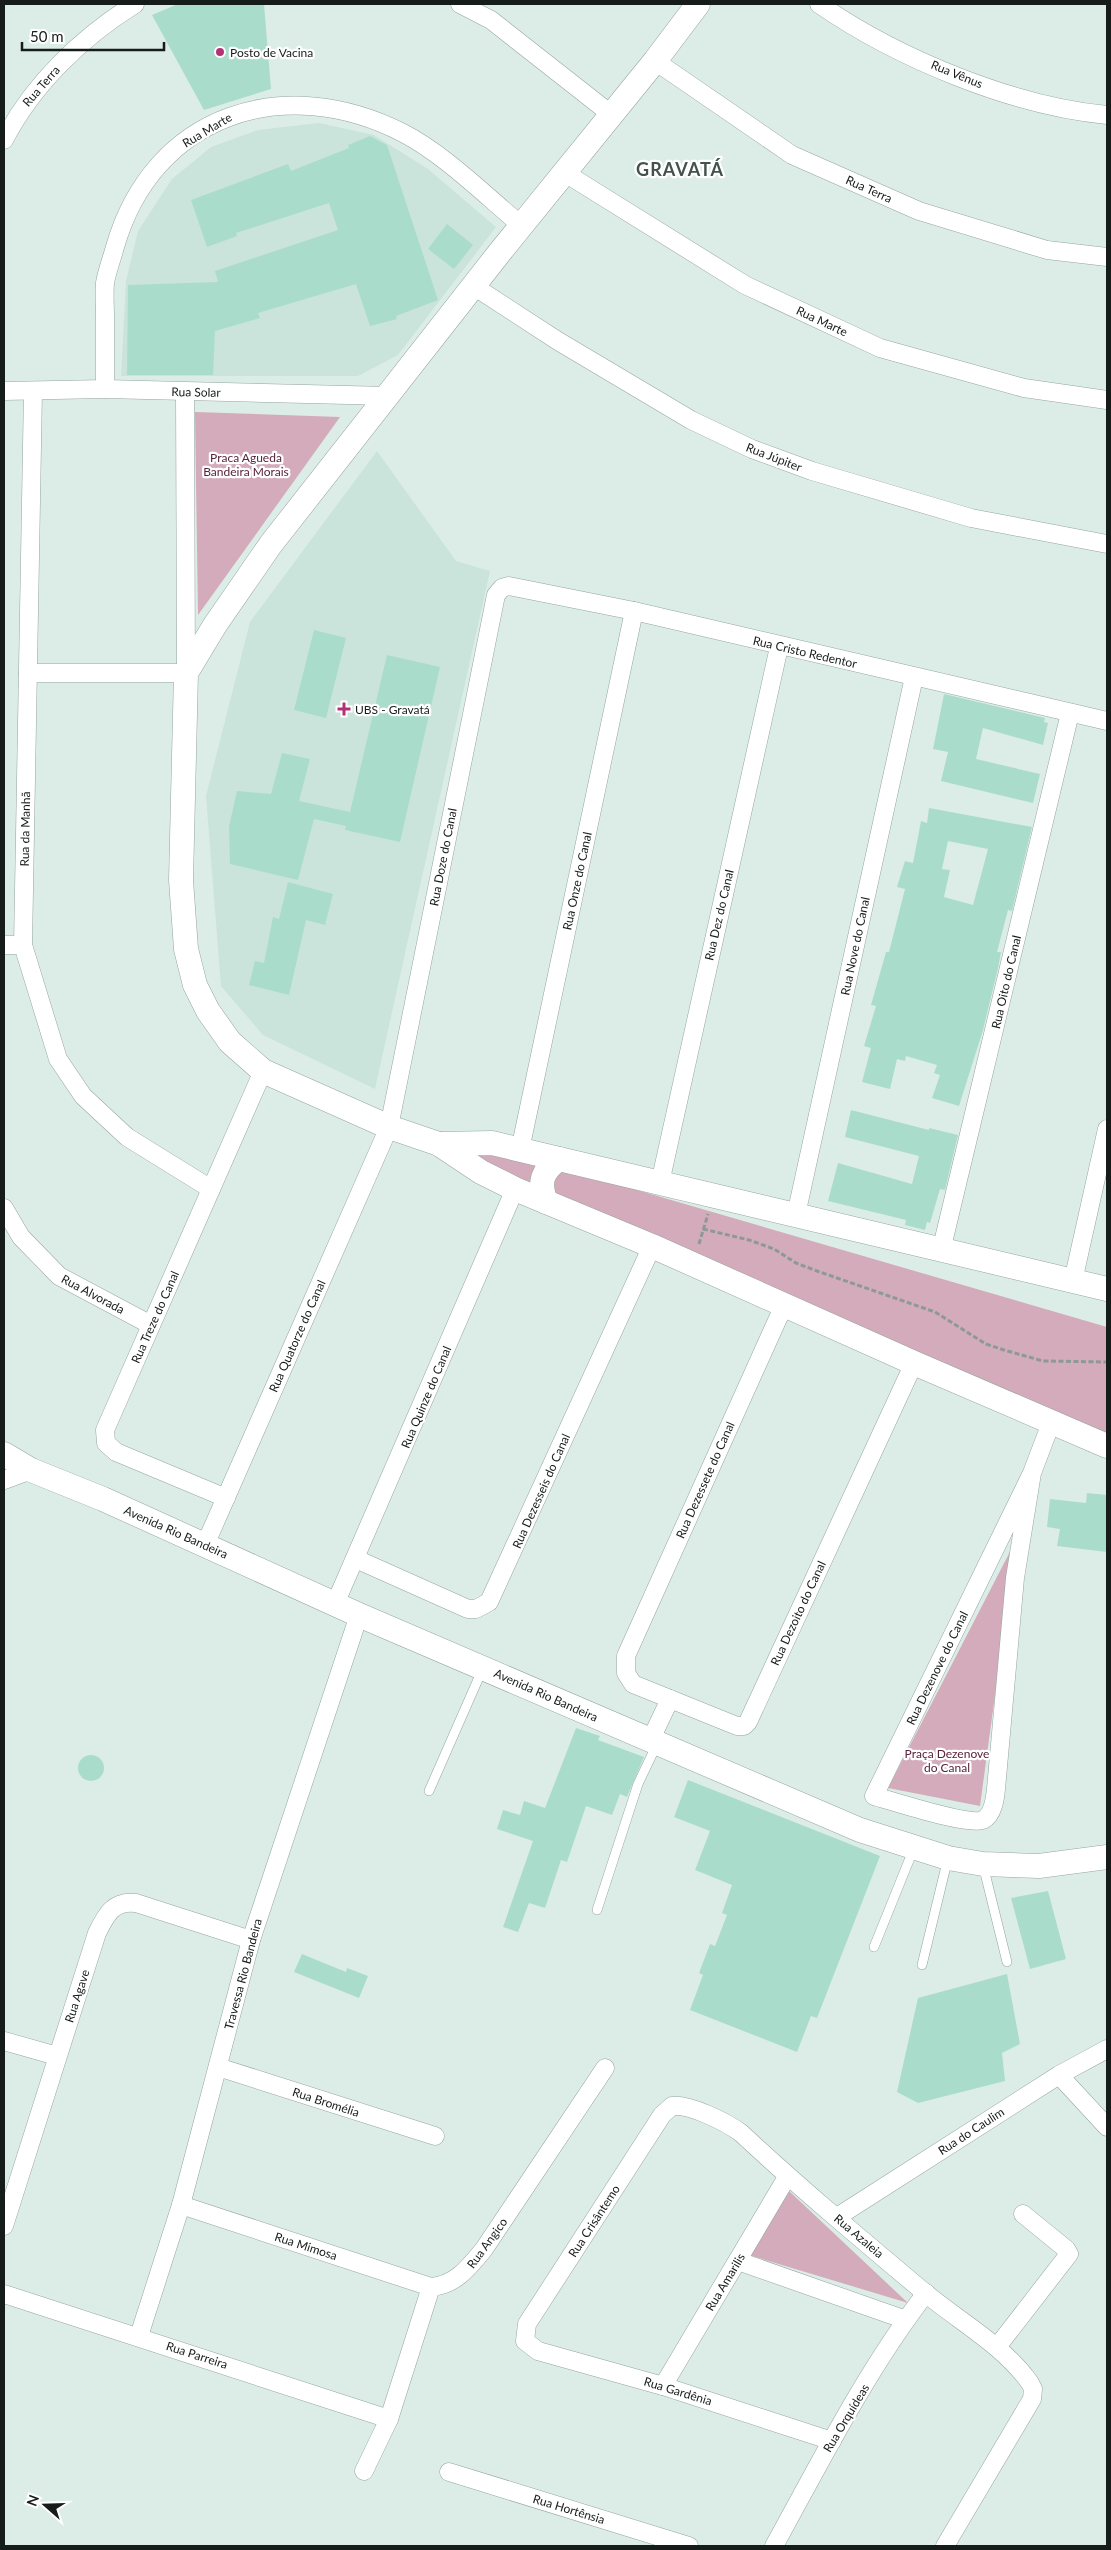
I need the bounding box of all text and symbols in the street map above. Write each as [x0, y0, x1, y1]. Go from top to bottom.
scale bar [22, 20, 165, 52]
text: 50 m [30, 27, 64, 45]
place label: Posto de Vacina [230, 45, 313, 60]
marker: Posto de Vacina [214, 46, 226, 58]
street label: Rua Vênus [929, 57, 985, 91]
street label: Rua Terra [19, 62, 63, 109]
street label: Rua Marte [180, 109, 234, 151]
district label: GRAVATÁ [636, 158, 724, 180]
street label: Rua Terra [843, 172, 895, 206]
street label: Rua Marte [794, 303, 850, 339]
street label: Rua Solar [171, 384, 221, 400]
street label: Rua Júpiter [744, 439, 805, 475]
park label: Praca Agueda Bandeira Morais [203, 450, 289, 479]
street label: Rua Cristo Redentor [752, 633, 859, 671]
marker: UBS - Gravatá [337, 702, 351, 716]
place label: UBS - Gravatá [355, 702, 430, 717]
street label: Rua da Manhã [17, 791, 33, 867]
street label: Rua Doze do Canal [426, 807, 460, 907]
street label: Rua Onze do Canal [559, 831, 595, 931]
street label: Rua Dez do Canal [701, 868, 737, 962]
street label: Rua Nove do Canal [837, 895, 873, 997]
street label: Rua Oito do Canal [988, 934, 1024, 1030]
street label: Rua Treze do Canal [128, 1268, 182, 1366]
street label: Rua Alvorada [59, 1271, 127, 1317]
street label: Rua Quatorze do Canal [265, 1278, 329, 1394]
street label: Rua Quinze do Canal [398, 1344, 454, 1450]
street label: Rua Dezessete do Canal [672, 1419, 738, 1541]
street label: Rua Dezesseis do Canal [509, 1431, 573, 1551]
street label: Avenida Rio Bandeira [122, 1502, 230, 1562]
street label: Rua Dezoito do Canal [767, 1558, 829, 1668]
street label: Rua Dezenove do Canal [903, 1609, 971, 1727]
street label: Avenida Rio Bandeira [492, 1665, 600, 1725]
park label: Praça Dezenove do Canal [905, 1746, 989, 1775]
street label: Travessa Rio Bandeira [221, 1917, 265, 2031]
street label: Rua Agave [61, 1967, 93, 2025]
street label: Rua Bromélia [291, 2084, 361, 2120]
street label: Rua do Caulim [935, 2104, 1007, 2158]
street label: Rua Crisântemo [565, 2182, 623, 2260]
street label: Rua Azaleia [831, 2211, 887, 2261]
street label: Rua Angico [464, 2215, 511, 2271]
street label: Rua Mimosa [273, 2229, 339, 2263]
street label: Rua Amarilis [702, 2250, 748, 2314]
street label: Rua Parreira [164, 2338, 230, 2372]
street label: Rua Gardênia [642, 2374, 714, 2408]
street label: Rua Orquídeas [820, 2381, 872, 2455]
north arrow [20, 2480, 70, 2530]
street label: Rua Hortênsia [531, 2491, 607, 2527]
text: N [22, 2492, 42, 2508]

